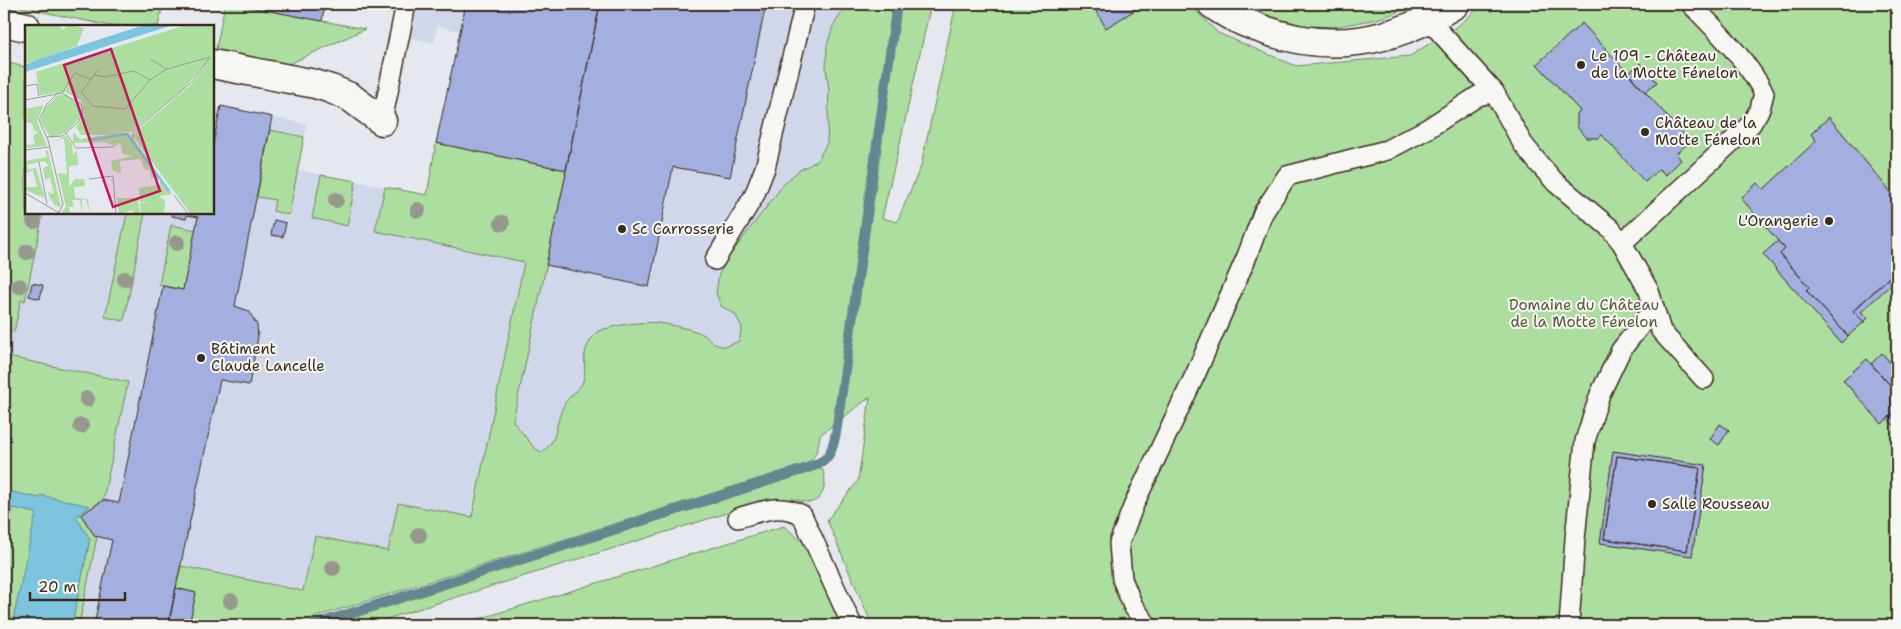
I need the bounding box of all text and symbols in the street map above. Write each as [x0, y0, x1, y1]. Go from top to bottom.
inset map [25, 25, 214, 214]
place label: Le 109 - Château de la Motte Fénelon [1591, 46, 1738, 83]
marker: Le 109 - Château de la Motte Fénelon [1575, 59, 1587, 71]
place label: Château de la Motte Fénelon [1655, 113, 1760, 150]
marker: Château de la Motte Fénelon [1639, 126, 1651, 138]
place label: L'Orangerie [1738, 211, 1819, 231]
marker: L'Orangerie [1823, 215, 1835, 227]
place label: Sc Carrosserie [632, 219, 734, 239]
marker: Sc Carrosserie [616, 223, 628, 235]
park label: Domaine du Château de la Motte Fénelon [1509, 295, 1659, 332]
place label: Bâtiment Claude Lancelle [211, 339, 325, 376]
marker: Bâtiment Claude Lancelle [195, 352, 207, 364]
place label: Salle Rousseau [1662, 494, 1770, 514]
marker: Salle Rousseau [1646, 498, 1658, 510]
scale bar [30, 569, 125, 601]
text: 20 m [38, 577, 77, 597]

